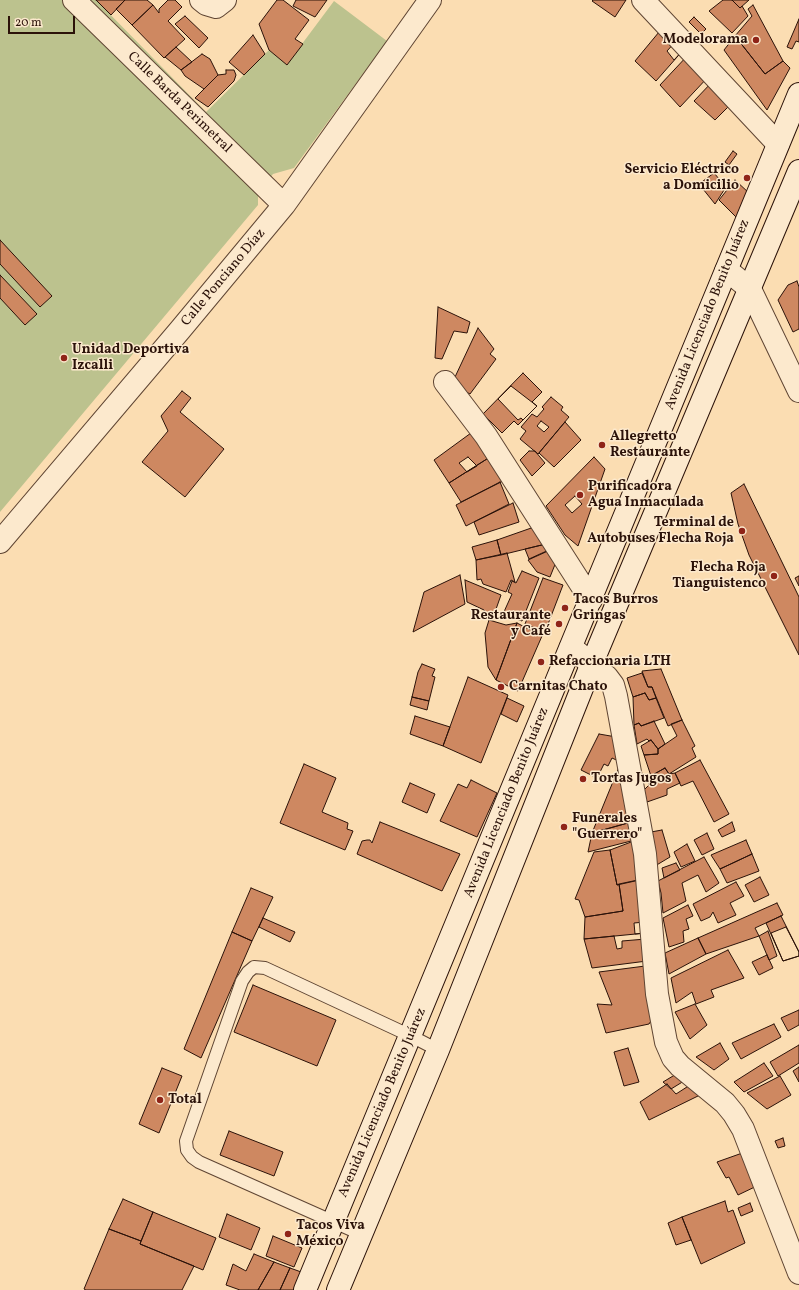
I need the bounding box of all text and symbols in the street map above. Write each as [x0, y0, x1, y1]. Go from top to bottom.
scale bar [10, 8, 77, 34]
text: 20 m [15, 15, 42, 31]
place label: Modelorama [663, 32, 748, 48]
marker: Modelorama [751, 35, 761, 45]
street label: Calle Barda Perimetral [123, 49, 235, 157]
place label: Servicio Eléctrico a Domicilio [624, 162, 739, 194]
marker: Servicio Eléctrico a Domicilio [742, 173, 752, 183]
street label: Avenida Licenciado Benito Juárez [662, 217, 754, 413]
street label: Calle Ponciano Díaz [178, 226, 270, 330]
place label: Unidad Deportiva Izcalli [72, 342, 189, 374]
marker: Unidad Deportiva Izcalli [59, 353, 69, 363]
place label: Allegretto Restaurante [610, 429, 690, 462]
marker: Allegretto Restaurante [597, 440, 607, 450]
place label: Purificadora Agua Inmaculada [588, 479, 704, 512]
marker: Purificadora Agua Inmaculada [575, 490, 585, 500]
place label: Terminal de Autobuses Flecha Roja [587, 515, 734, 548]
marker: Terminal de Autobuses Flecha Roja [737, 526, 747, 536]
place label: Flecha Roja Tianguistenco [672, 560, 766, 592]
marker: Flecha Roja Tianguistenco [769, 571, 779, 581]
place label: Tacos Burros Gringas [573, 592, 658, 624]
marker: Tacos Burros Gringas [560, 603, 570, 613]
place label: Restaurante y Café [471, 608, 551, 640]
marker: Restaurante y Café [554, 619, 564, 629]
place label: Refaccionaria LTH [549, 654, 671, 670]
marker: Refaccionaria LTH [536, 657, 546, 667]
place label: Carnitas Chato [509, 679, 607, 695]
marker: Carnitas Chato [496, 682, 506, 692]
street label: Avenida Licenciado Benito Juárez [461, 705, 553, 901]
place label: Tortas Jugos [591, 771, 672, 787]
marker: Tortas Jugos [578, 774, 588, 784]
place label: Funerales "Guerrero" [572, 811, 642, 844]
marker: Funerales "Guerrero" [559, 822, 569, 832]
street label: Avenida Licenciado Benito Juárez [335, 1006, 431, 1200]
place label: Total [168, 1092, 202, 1108]
marker: Total [155, 1095, 165, 1105]
place label: Tacos Viva México [296, 1218, 365, 1250]
marker: Tacos Viva México [283, 1229, 293, 1239]

